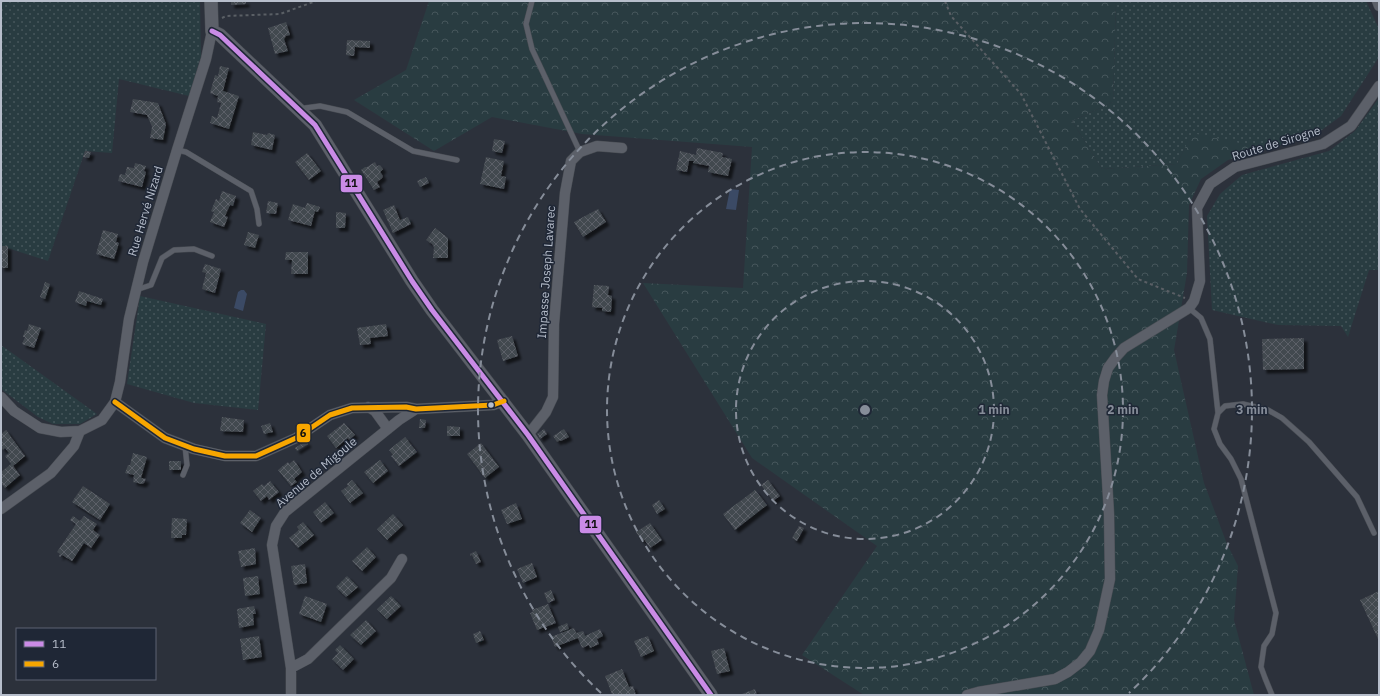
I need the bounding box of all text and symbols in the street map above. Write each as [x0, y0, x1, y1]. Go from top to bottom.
street label: Route de Sirogne [1230, 122, 1322, 164]
street label: Rue Hervé Nizard [124, 164, 166, 258]
line badge: 11 [340, 174, 363, 193]
text: 11 [344, 176, 358, 190]
street label: Impasse Joseph Lavarec [534, 205, 558, 339]
unlabelled marker [486, 400, 496, 410]
text: 1 min [978, 402, 1010, 417]
text: 2 min [1107, 402, 1139, 417]
text: 3 min [1236, 402, 1268, 417]
centre of rings [858, 403, 872, 417]
line badge: 6 [296, 423, 311, 443]
text: 6 [300, 426, 307, 440]
street label: Avenue de Migoule [272, 433, 360, 510]
line badge: 11 [579, 515, 602, 534]
text: 11 [584, 517, 598, 531]
legend [16, 628, 156, 680]
text: 11 [52, 636, 66, 651]
text: 6 [52, 656, 59, 671]

